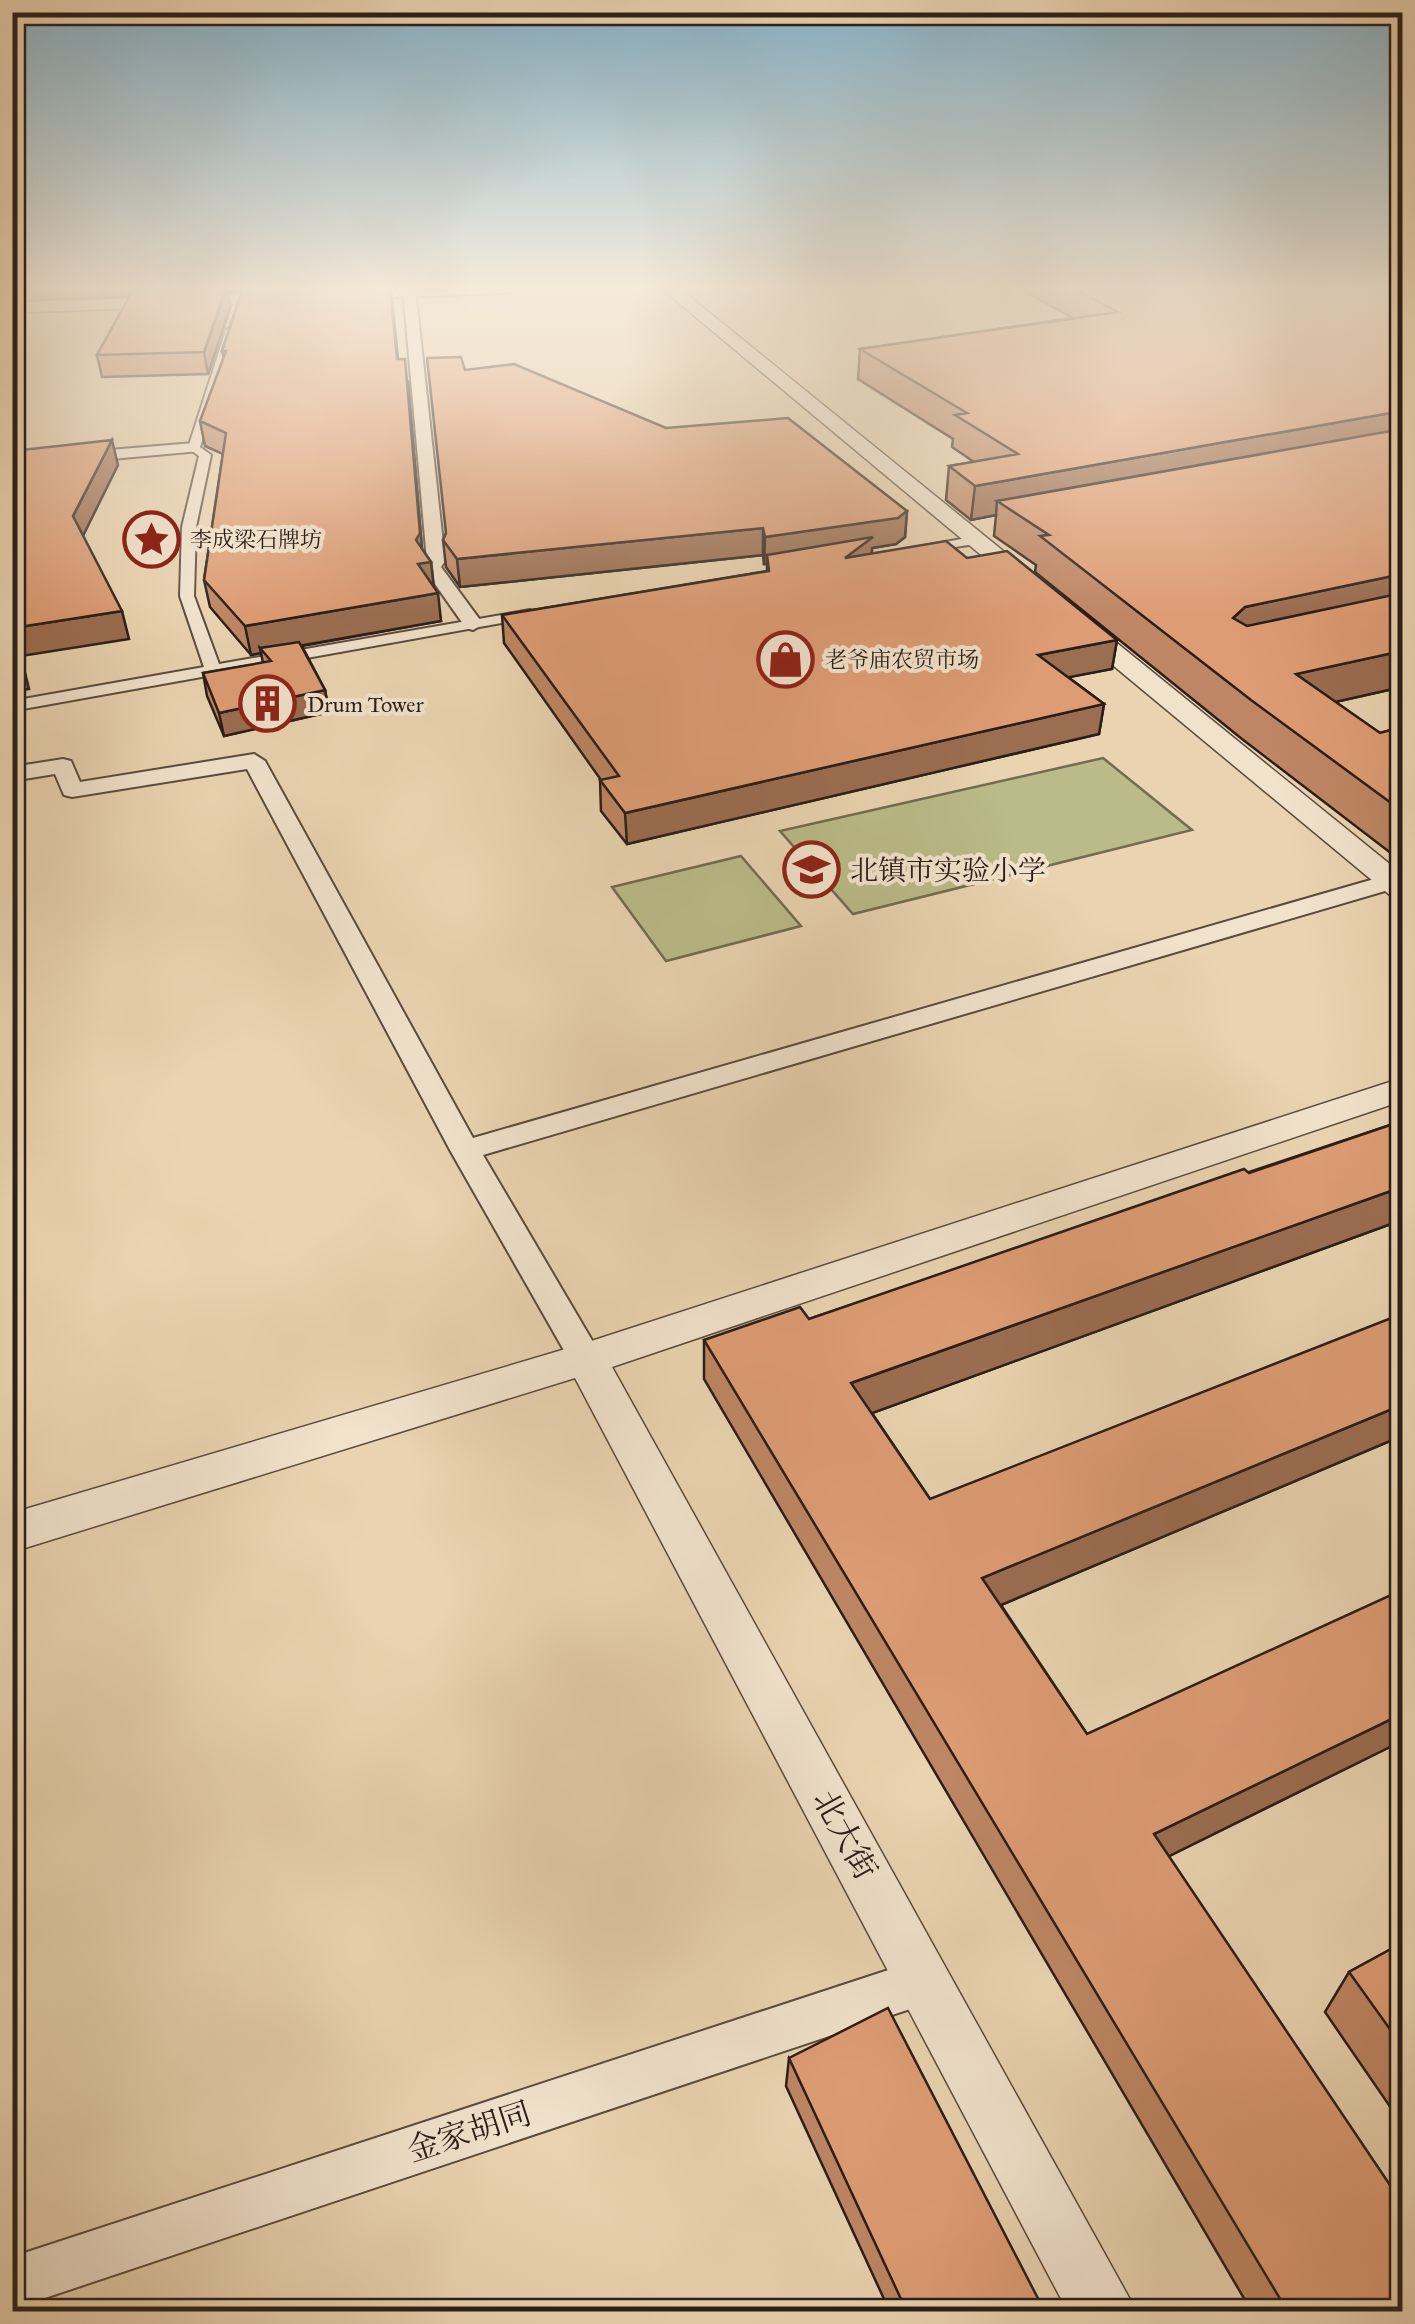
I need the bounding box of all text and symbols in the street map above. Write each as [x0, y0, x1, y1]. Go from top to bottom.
place icon: 李成梁石牌坊 [121, 509, 181, 569]
place label: 李成梁石牌坊 [190, 526, 322, 553]
shop icon: 老爷庙农贸市场 [756, 629, 816, 689]
place label: 老爷庙农贸市场 [825, 646, 979, 673]
building icon: Drum Tower [238, 674, 298, 734]
place label: Drum Tower [307, 691, 424, 718]
school or university icon: 北镇市实验小学 [781, 840, 841, 900]
place label: 北镇市实验小学 [850, 853, 1046, 888]
street label: 北大街 [805, 1784, 885, 1886]
street label: 金家胡同 [402, 2094, 536, 2170]

